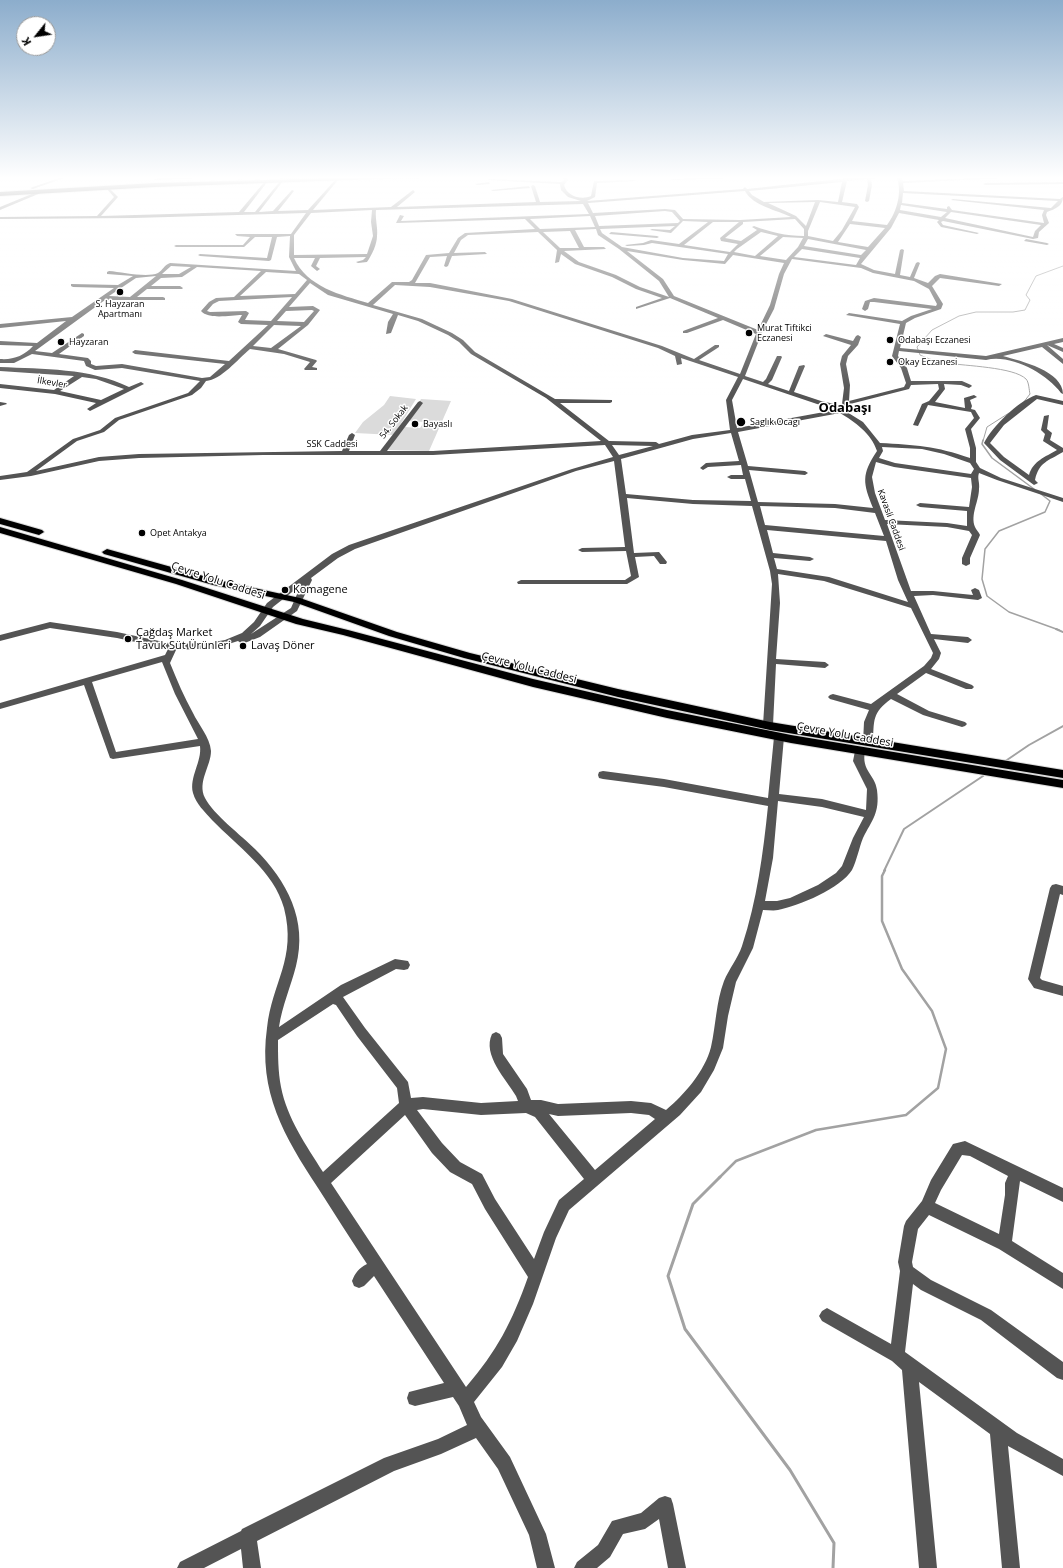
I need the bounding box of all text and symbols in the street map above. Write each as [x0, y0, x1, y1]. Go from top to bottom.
north arrow [16, 16, 56, 56]
text: K [18, 35, 34, 49]
marker: S. Hayzaran Apartmanı [115, 287, 125, 297]
place label: S. Hayzaran Apartmanı [95, 299, 145, 320]
place label: Murat Tiftikci Eczanesi [757, 323, 812, 344]
marker: Murat Tiftikci Eczanesi [744, 328, 754, 338]
marker: Odabaşı Eczanesi [885, 335, 895, 345]
place label: Odabaşı Eczanesi [898, 335, 971, 345]
marker: Hayzaran [56, 337, 66, 347]
place label: Hayzaran [69, 337, 109, 347]
marker: Okay Eczanesi [885, 357, 895, 367]
place label: Okay Eczanesi [898, 357, 957, 367]
street label: İlkevler [36, 375, 68, 391]
district label: Odabaşı [819, 400, 871, 416]
street label: 54. Sokak [377, 403, 411, 441]
marker: Saglık Ocagı [735, 416, 747, 428]
place label: Saglık Ocagı [750, 417, 800, 427]
marker: Bayaslı [410, 419, 420, 429]
place label: Bayaslı [423, 419, 452, 429]
street label: SSK Caddesi [306, 439, 358, 449]
street label: Kavasli Caddesi [875, 488, 907, 552]
marker: Opet Antakya [137, 528, 147, 538]
place label: Opet Antakya [150, 528, 207, 538]
street label: Çevre Yolu Caddesi [169, 560, 267, 602]
place label: Komagene [293, 583, 348, 597]
marker: Komagene [280, 585, 290, 595]
place label: Çağdaş Market Tavuk Süt Ürünleri [136, 626, 231, 652]
marker: Çağdaş Market Tavuk Süt Ürünleri [123, 634, 133, 644]
place label: Lavaş Döner [251, 639, 315, 653]
marker: Lavaş Döner [238, 641, 248, 651]
street label: Çevre Yolu Caddesi [480, 650, 578, 686]
street label: Çevre Yolu Caddesi [796, 720, 894, 750]

